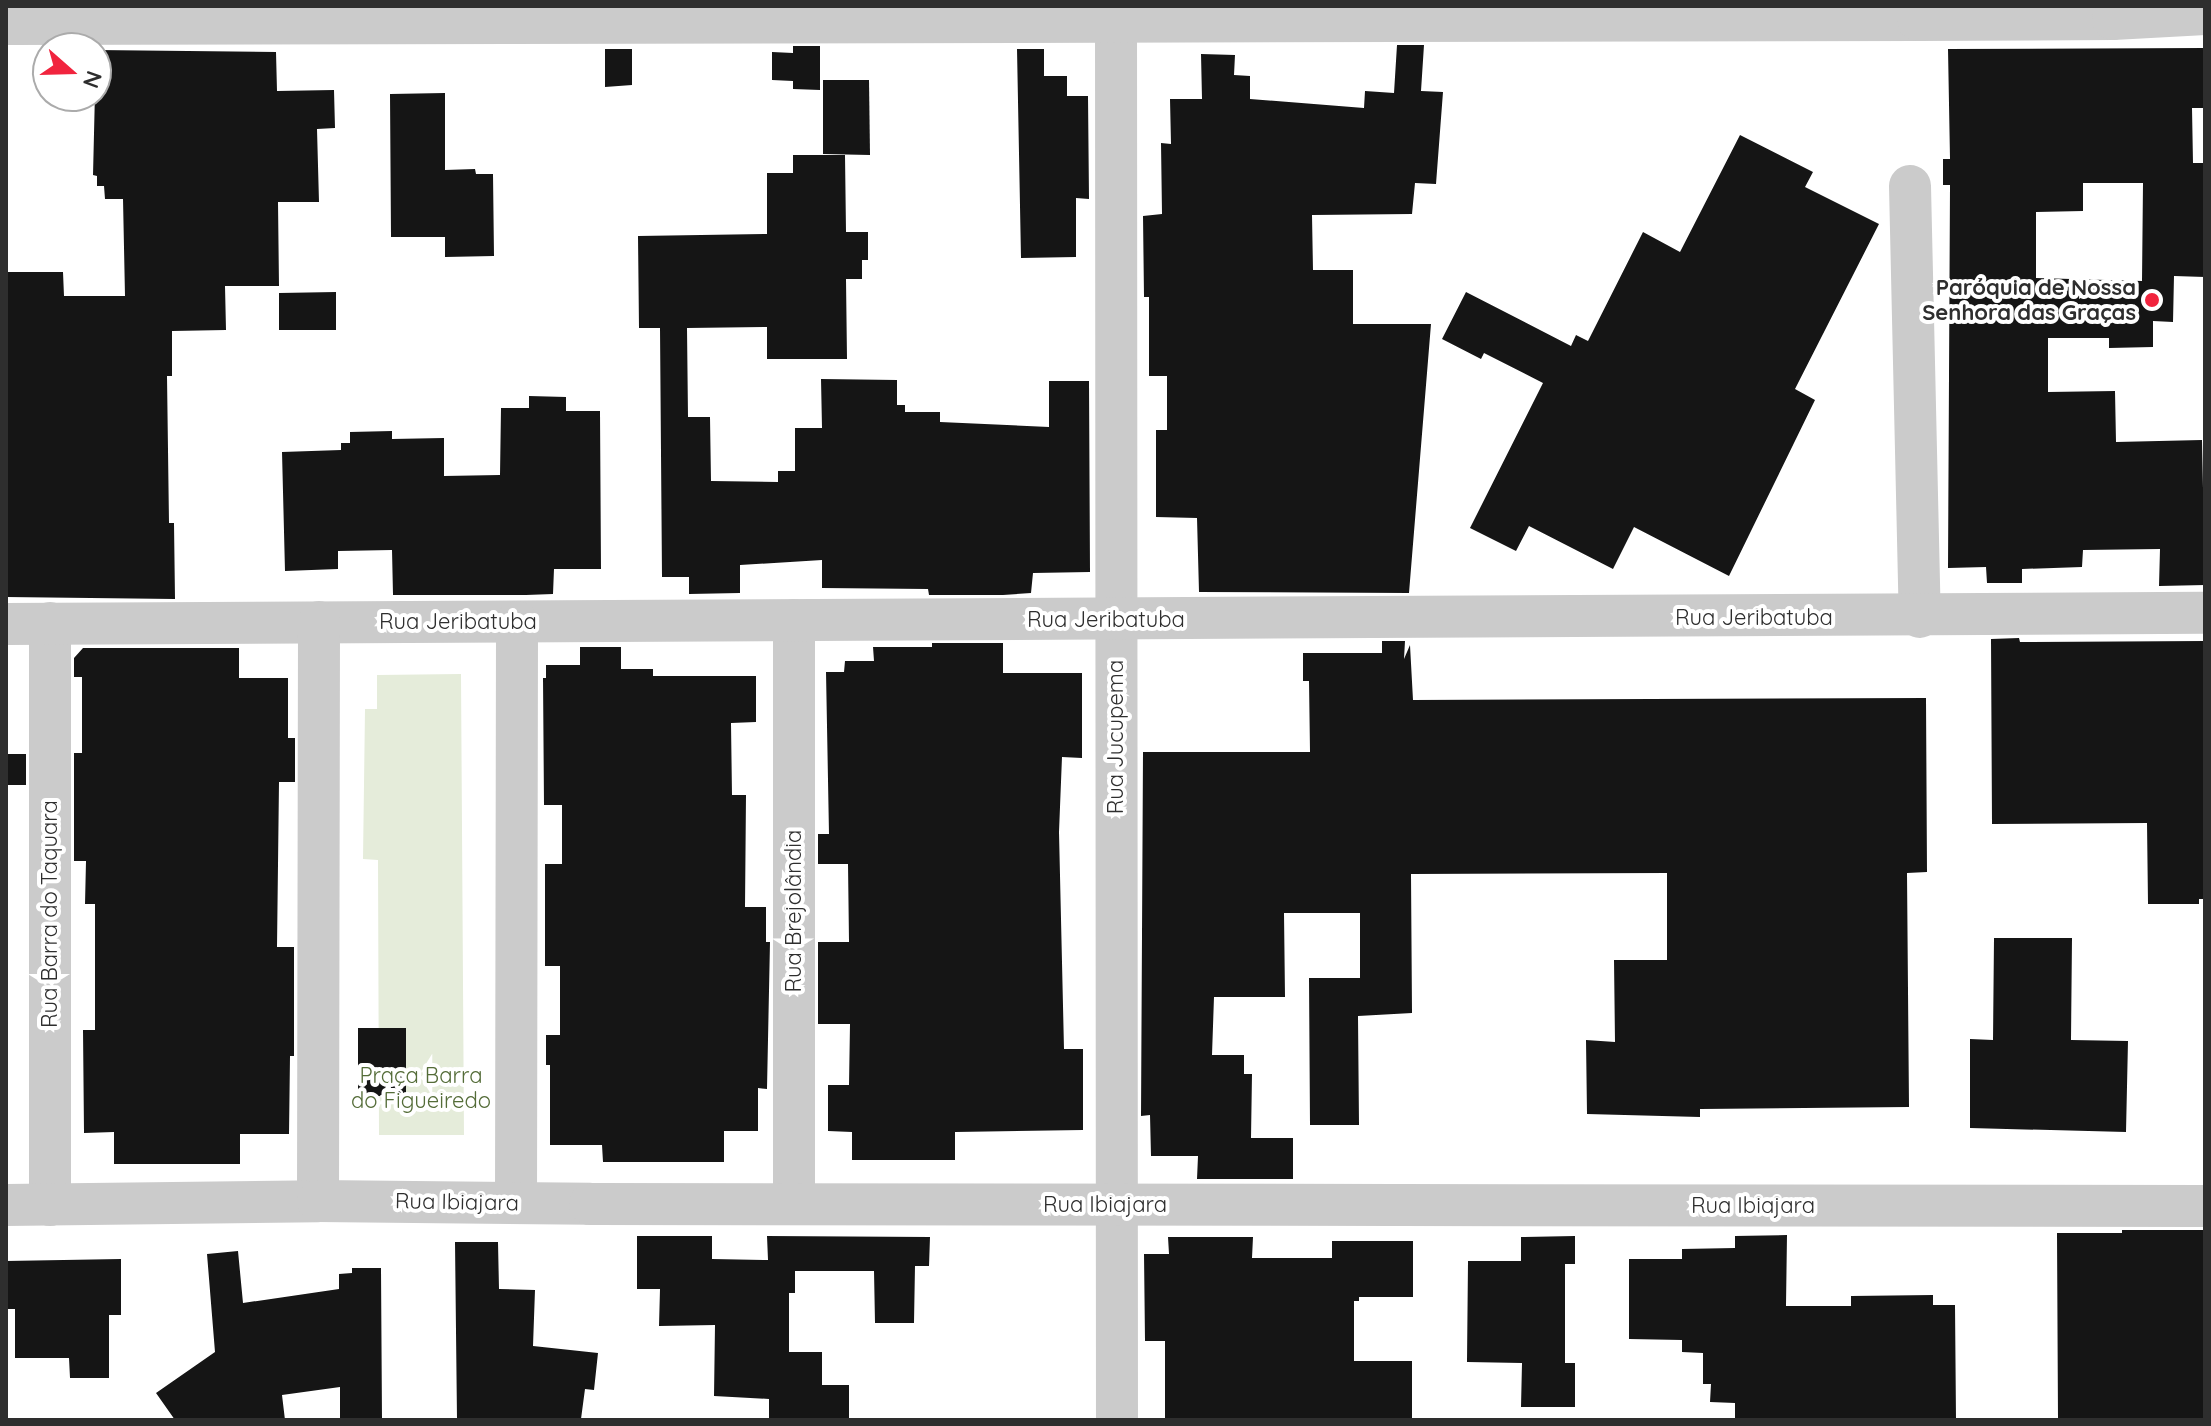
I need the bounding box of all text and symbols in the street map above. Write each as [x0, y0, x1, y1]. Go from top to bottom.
north arrow [32, 32, 112, 112]
text: N [77, 67, 109, 92]
place label: Paróquia de Nossa Senhora das Graças [1922, 274, 2136, 326]
marker: Paróquia de Nossa Senhora das Graças [2143, 291, 2161, 309]
street label: Rua Jeribatuba [1675, 605, 1833, 631]
street label: Rua Jeribatuba [1027, 607, 1185, 633]
street label: Rua Jeribatuba [379, 609, 537, 635]
street label: Rua Jucupema [1103, 660, 1129, 814]
street label: Rua Barra do Taquara [37, 800, 63, 1028]
street label: Rua Brejolândia [781, 830, 807, 992]
park label: Praça Barra do Figueiredo [351, 1062, 491, 1114]
street label: Rua Ibiajara [395, 1188, 519, 1216]
street label: Rua Ibiajara [1043, 1192, 1167, 1218]
street label: Rua Ibiajara [1691, 1193, 1815, 1219]

